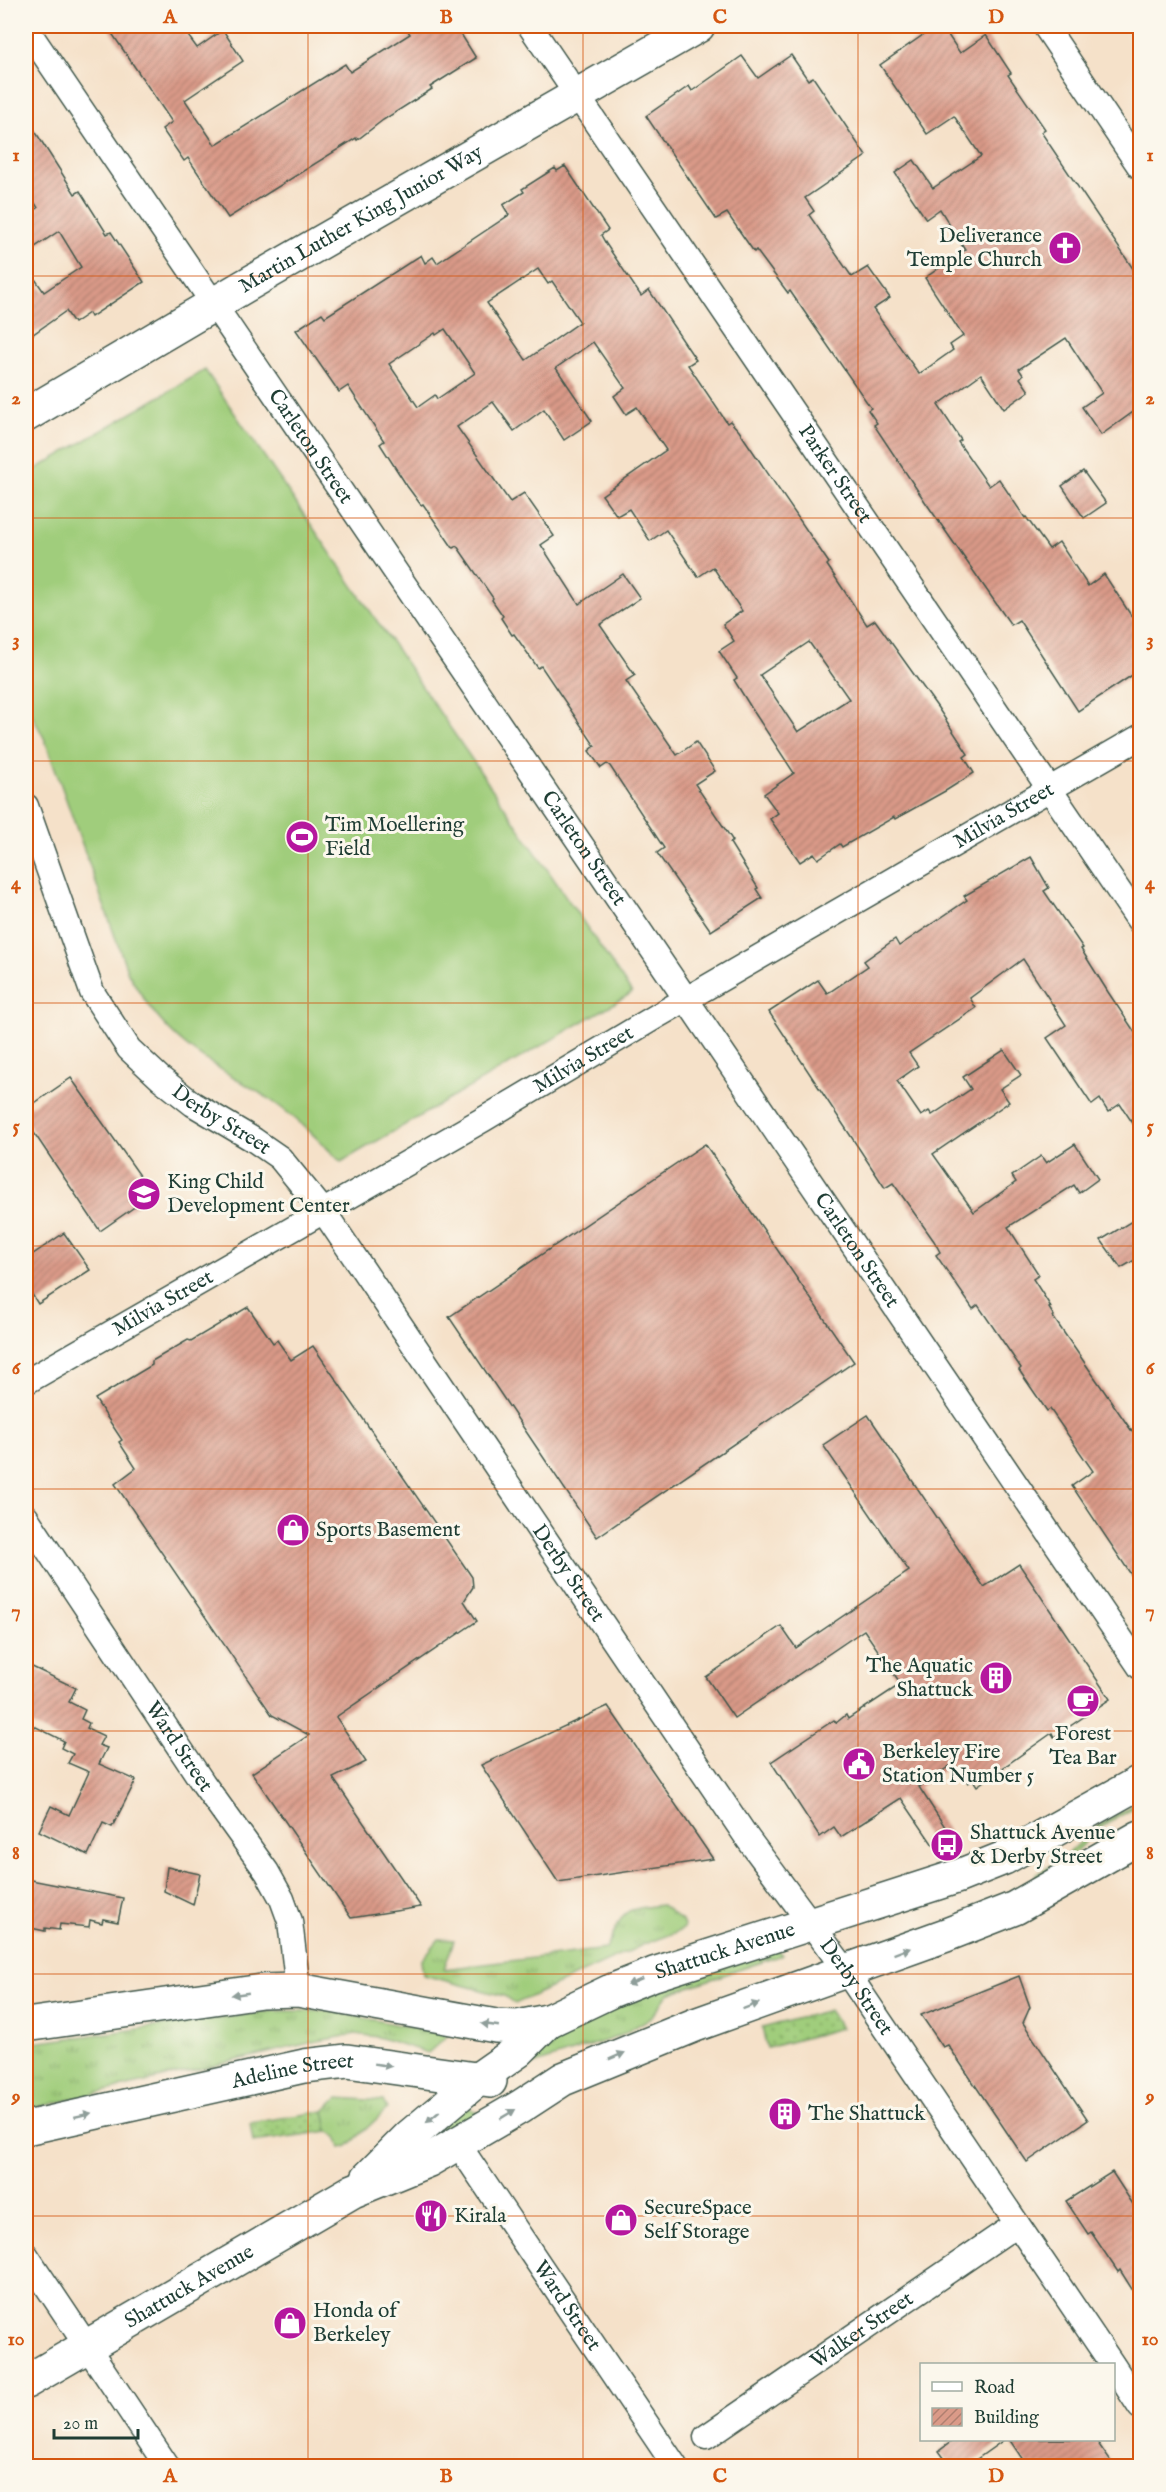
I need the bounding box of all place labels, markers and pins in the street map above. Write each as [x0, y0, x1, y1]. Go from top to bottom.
place label: Deliverance Temple Church [907, 223, 1042, 274]
church icon: Deliverance Temple Church [1047, 230, 1083, 266]
place label: Tim Moellering Field [325, 812, 465, 863]
sports icon: Tim Moellering Field [284, 819, 320, 855]
place label: King Child Development Center [167, 1169, 350, 1220]
school or university icon: King Child Development Center [126, 1176, 162, 1212]
shop icon: Sports Basement [275, 1512, 311, 1548]
place label: Sports Basement [316, 1517, 460, 1544]
place label: The Aquatic Shattuck [866, 1653, 974, 1704]
building icon: The Aquatic Shattuck [978, 1660, 1014, 1696]
cafe icon: Forest Tea Bar [1065, 1683, 1101, 1719]
place label: Forest Tea Bar [1049, 1721, 1117, 1772]
place label: Berkeley Fire Station Number 5 [882, 1739, 1035, 1790]
public building icon: Berkeley Fire Station Number 5 [841, 1746, 877, 1782]
place label: Shattuck Avenue & Derby Street [970, 1820, 1116, 1871]
bus stop icon: Shattuck Avenue & Derby Street [929, 1827, 965, 1863]
building icon: The Shattuck [767, 2096, 803, 2132]
place label: The Shattuck [808, 2101, 926, 2128]
place label: SecureSpace Self Storage [644, 2195, 752, 2246]
restaurant icon: Kirala [413, 2198, 449, 2234]
shop icon: SecureSpace Self Storage [603, 2202, 639, 2238]
place label: Kirala [454, 2203, 507, 2230]
place label: Honda of Berkeley [313, 2298, 400, 2349]
shop icon: Honda of Berkeley [272, 2305, 308, 2341]

